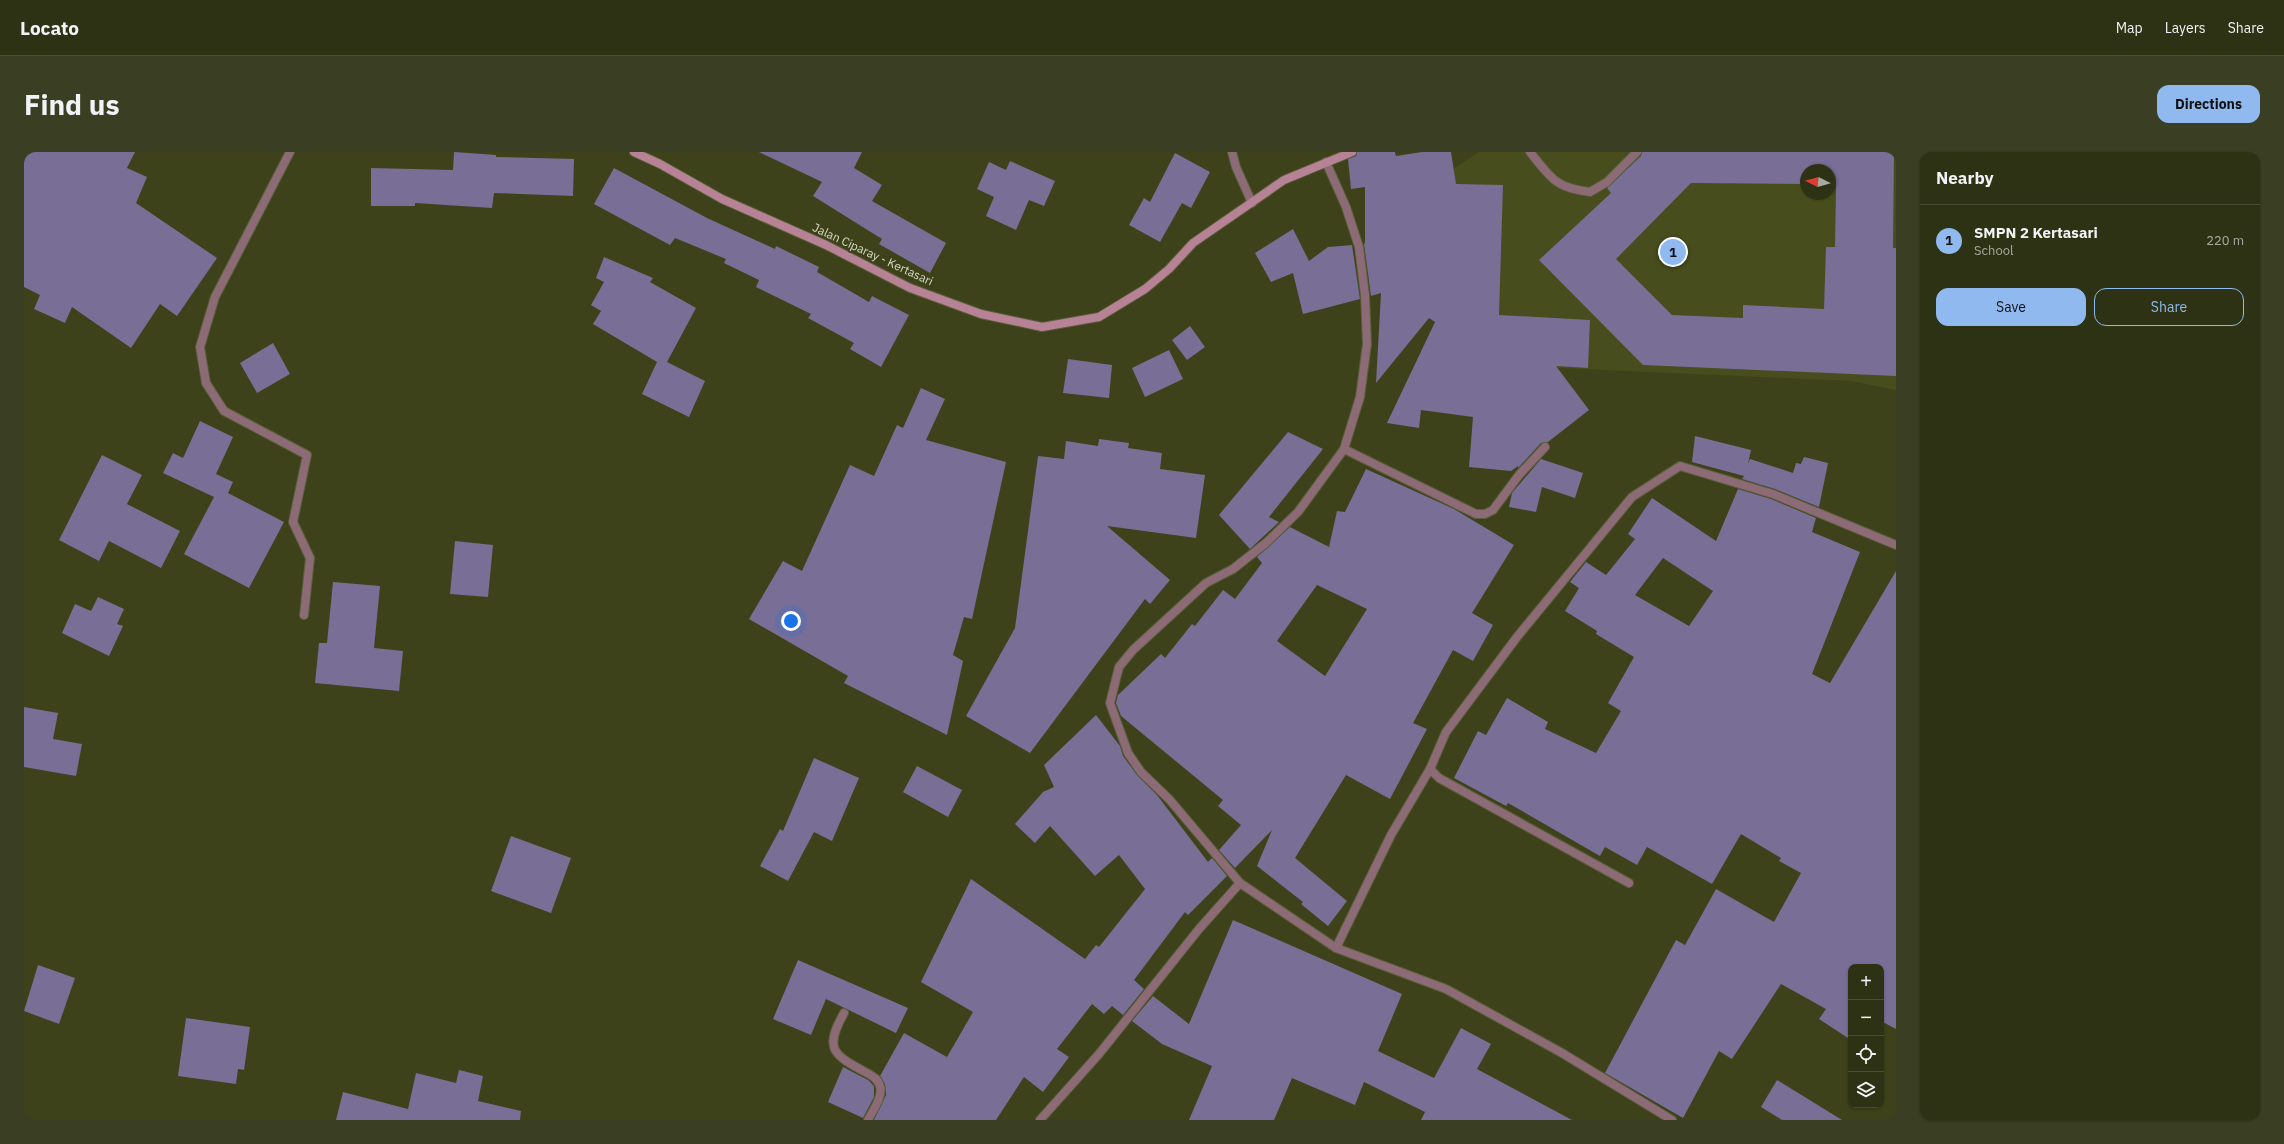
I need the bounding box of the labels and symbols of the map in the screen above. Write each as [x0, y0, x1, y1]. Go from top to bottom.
north arrow [1800, 164, 1836, 200]
street label: Jalan Ciparay - Kertasari [810, 219, 936, 289]
pin: 1 [1660, 237, 1686, 267]
your location [781, 611, 801, 631]

